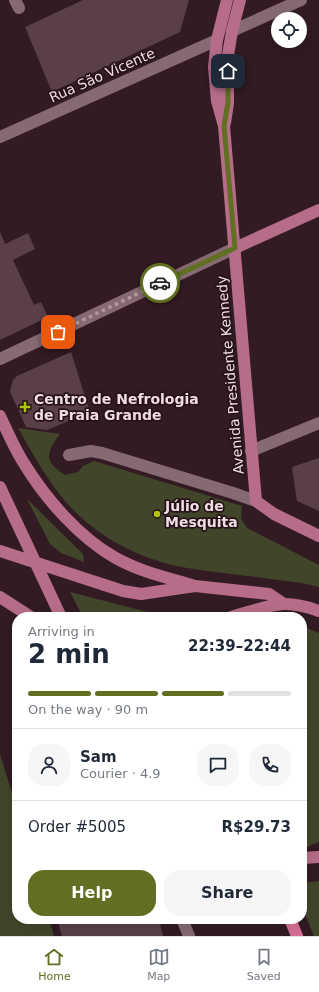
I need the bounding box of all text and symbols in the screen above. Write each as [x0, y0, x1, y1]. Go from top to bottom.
map controls [271, 12, 307, 48]
button: locate [271, 12, 307, 48]
street label: Rua São Vicente [47, 45, 157, 105]
pin [211, 54, 245, 88]
icon: home [217, 60, 239, 82]
courier [140, 263, 180, 303]
icon: car [149, 272, 171, 294]
street label: Avenida Presidente Kennedy [213, 275, 247, 475]
pin [41, 315, 75, 349]
icon: bag [47, 321, 69, 343]
place label: Centro de Nefrologia de Praia Grande [34, 391, 199, 423]
marker: Centro de Nefrologia de Praia Grande [19, 401, 31, 413]
place label: Júlio de Mesquita [164, 498, 238, 530]
marker: Júlio de Mesquita [152, 509, 162, 519]
text: Arriving in [28, 624, 95, 639]
text: 22:39–22:44 [188, 637, 291, 655]
text: 2 min [28, 639, 110, 669]
text: On the way · 90 m [28, 702, 148, 717]
button: person [28, 744, 70, 786]
button: chat [197, 744, 239, 786]
button: phone [249, 744, 291, 786]
text: Sam [80, 748, 117, 766]
text: Courier · 4.9 [80, 766, 161, 781]
text: Order #5005 [28, 818, 126, 836]
text: R$29.73 [222, 818, 291, 836]
button: Help [28, 870, 156, 916]
button: Share [164, 870, 291, 916]
tab: Home [38, 946, 71, 983]
tab: Map [147, 946, 170, 983]
tab: Saved [247, 946, 281, 983]

